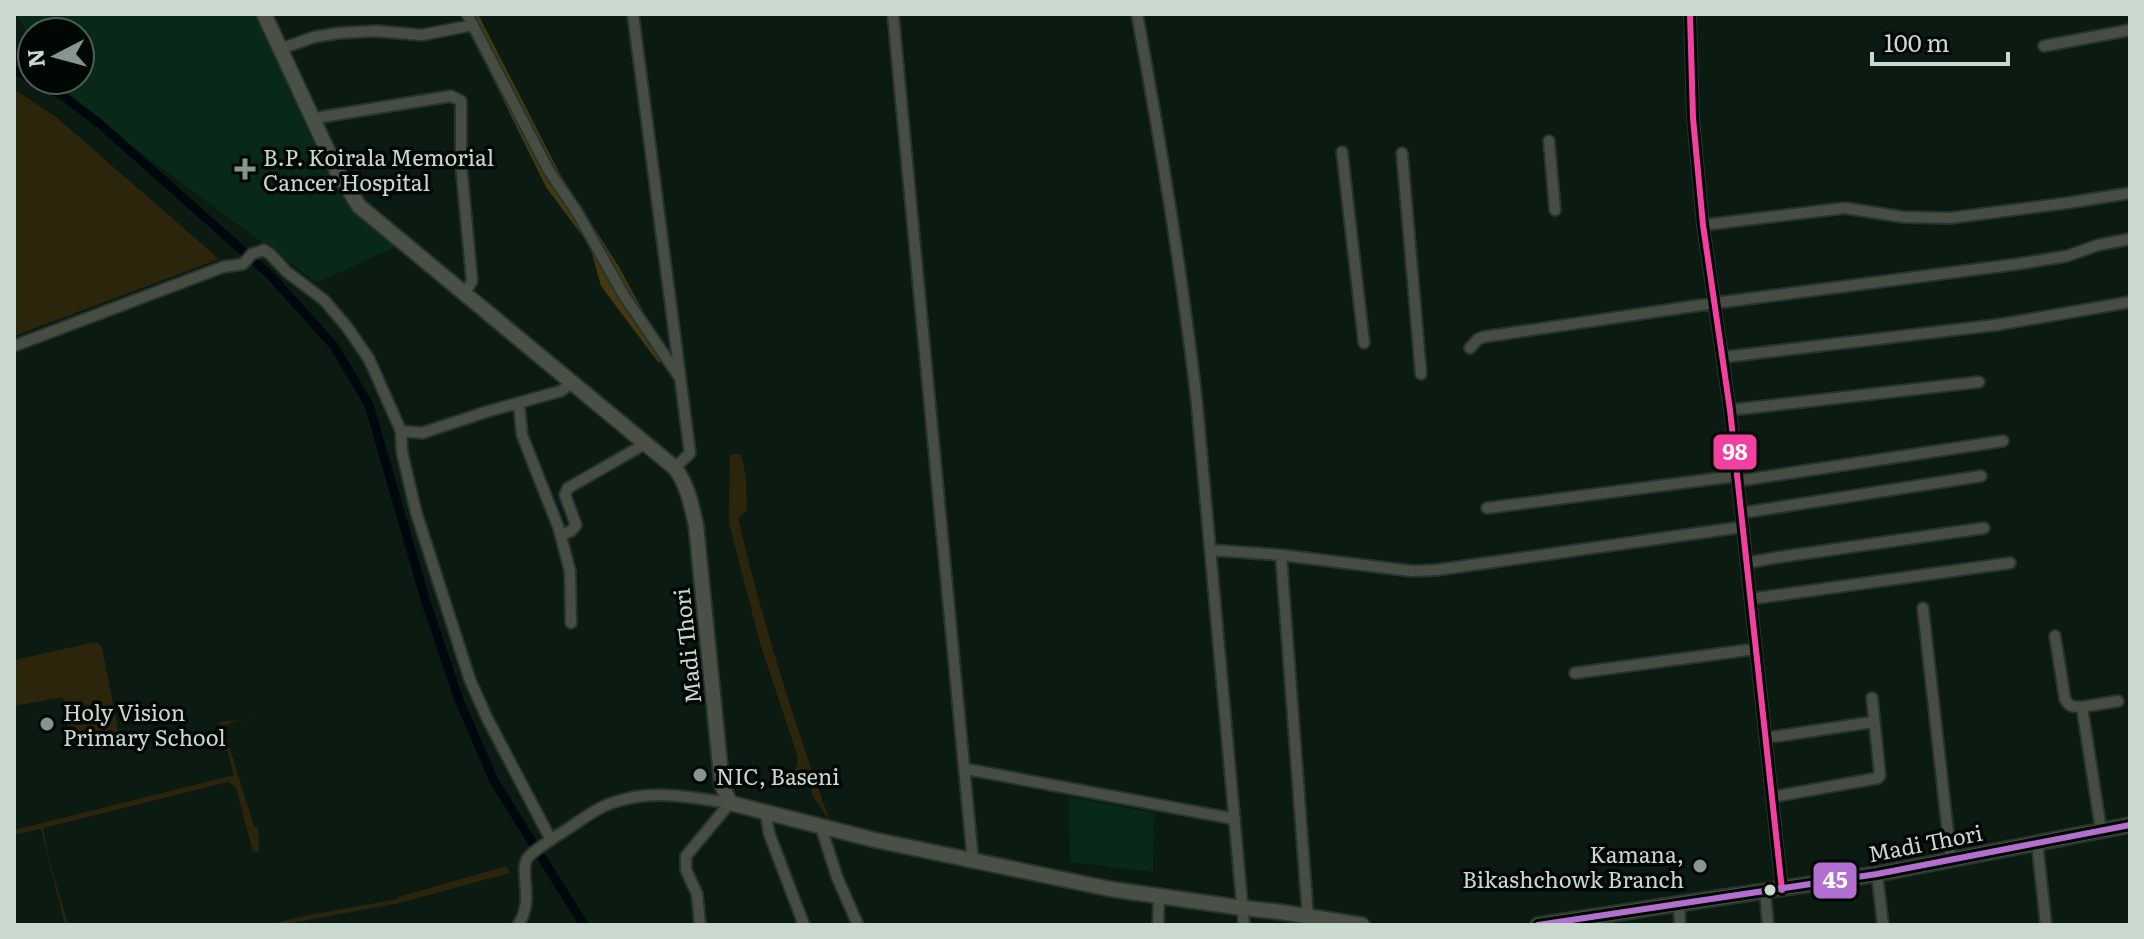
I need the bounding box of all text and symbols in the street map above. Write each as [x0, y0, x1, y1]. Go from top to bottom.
north arrow [16, 16, 96, 96]
scale bar [1872, 16, 2008, 66]
text: 100 m [1884, 24, 1950, 59]
text: N [17, 47, 52, 69]
place label: B.P. Koirala Memorial Cancer Hospital [263, 140, 494, 198]
marker: B.P. Koirala Memorial Cancer Hospital [234, 158, 256, 180]
line badge: 98 [1712, 433, 1758, 471]
text: 98 [1722, 434, 1748, 467]
street label: Madi Thori [664, 587, 708, 705]
place label: Holy Vision Primary School [63, 695, 226, 753]
marker: Holy Vision Primary School [38, 715, 56, 733]
place label: NIC, Baseni [716, 759, 840, 792]
marker: NIC, Baseni [691, 766, 709, 784]
street label: Madi Thori [1865, 815, 1985, 869]
place label: Kamana, Bikashchowk Branch [1462, 837, 1684, 895]
marker: Kamana, Bikashchowk Branch [1691, 857, 1709, 875]
line badge: 45 [1812, 861, 1858, 900]
text: 45 [1822, 862, 1848, 895]
unlabelled marker [1762, 882, 1778, 898]

